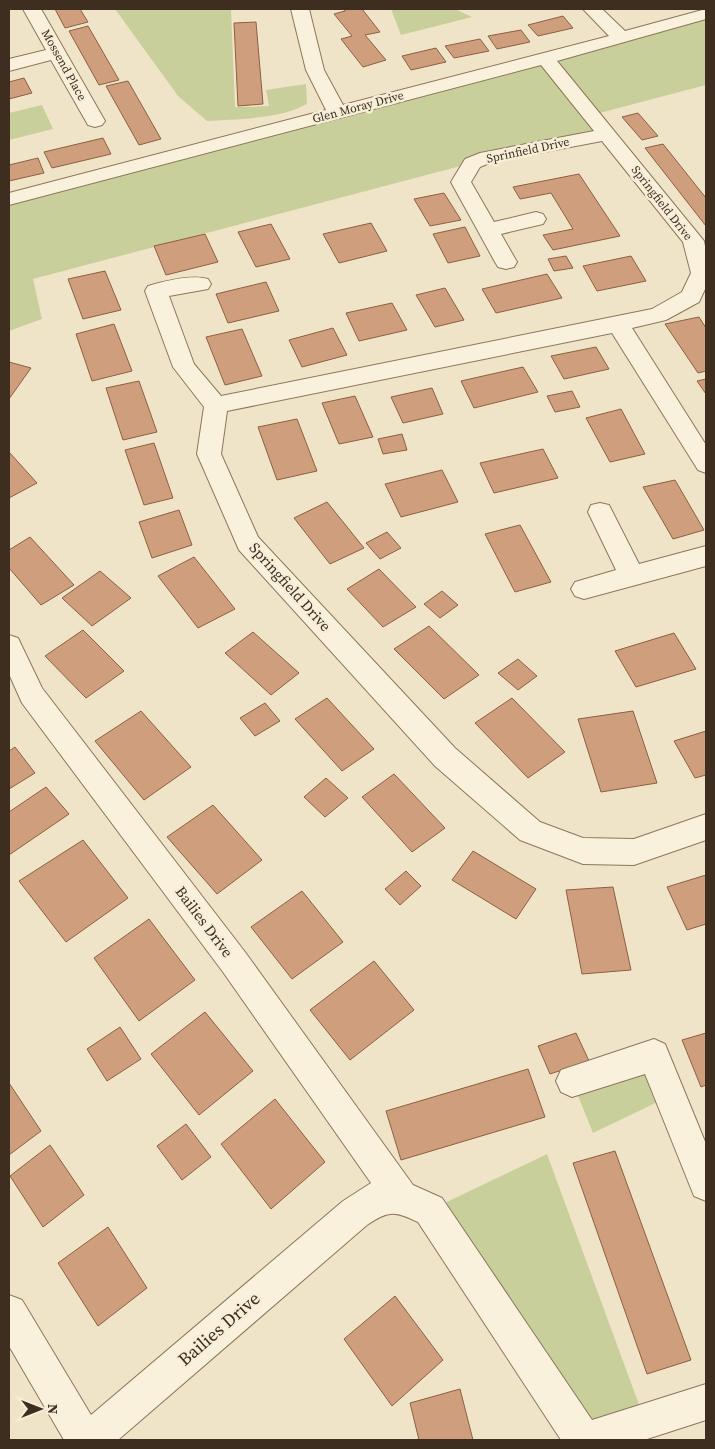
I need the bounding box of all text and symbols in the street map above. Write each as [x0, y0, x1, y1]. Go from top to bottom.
street label: Mossend Place [38, 26, 90, 104]
street label: Glen Moray Drive [311, 87, 405, 127]
street label: Sprinfield Drive [485, 133, 571, 167]
street label: Springfield Drive [628, 162, 696, 244]
street label: Springfield Drive [245, 538, 336, 636]
street label: Bailies Drive [171, 882, 238, 962]
street label: Bailies Drive [172, 1286, 265, 1371]
north arrow [15, 1384, 65, 1434]
text: N [43, 1404, 63, 1414]

